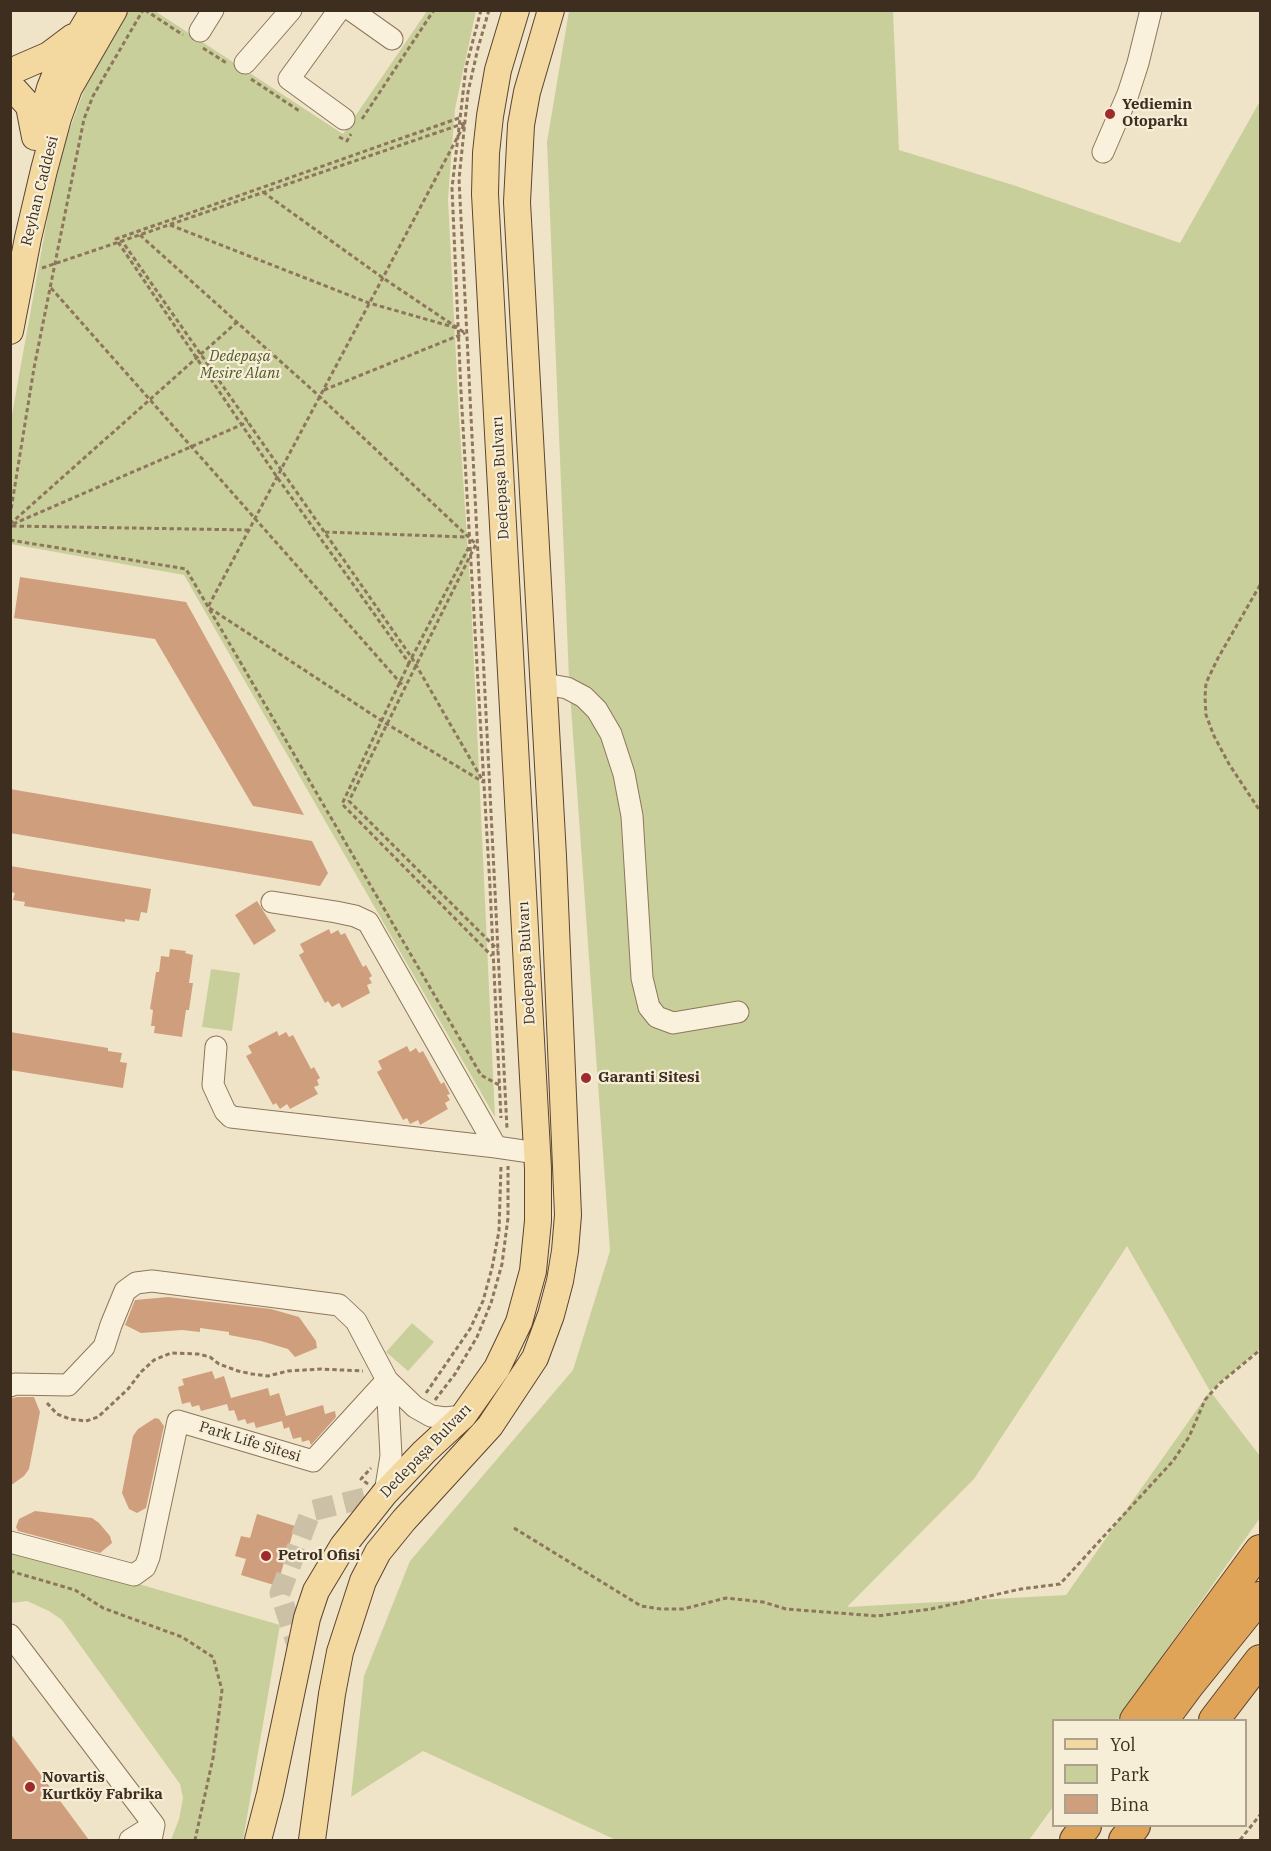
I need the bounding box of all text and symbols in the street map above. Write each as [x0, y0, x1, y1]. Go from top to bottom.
place label: Yediemin Otoparkı [1122, 96, 1192, 131]
marker: Yediemin Otoparkı [1103, 107, 1117, 121]
street label: Reyhan Caddesi [18, 134, 62, 248]
park label: Dedepaşa Mesire Alanı [200, 348, 280, 383]
street label: Dedepaşa Bulvarı [489, 416, 513, 540]
street label: Dedepaşa Bulvarı [515, 901, 539, 1025]
place label: Garanti Sitesi [598, 1069, 700, 1087]
marker: Garanti Sitesi [579, 1071, 593, 1085]
street label: Dedepaşa Bulvarı [377, 1400, 475, 1502]
street label: Park Life Sitesi [197, 1418, 303, 1466]
place label: Petrol Ofisi [278, 1547, 360, 1565]
marker: Petrol Ofisi [259, 1549, 273, 1563]
legend [1052, 1719, 1247, 1827]
text: Yol [1110, 1733, 1136, 1756]
text: Park [1110, 1763, 1149, 1786]
place label: Novartis Kurtköy Fabrika [42, 1769, 163, 1804]
marker: Novartis Kurtköy Fabrika [23, 1780, 37, 1794]
text: Bina [1110, 1793, 1149, 1816]

